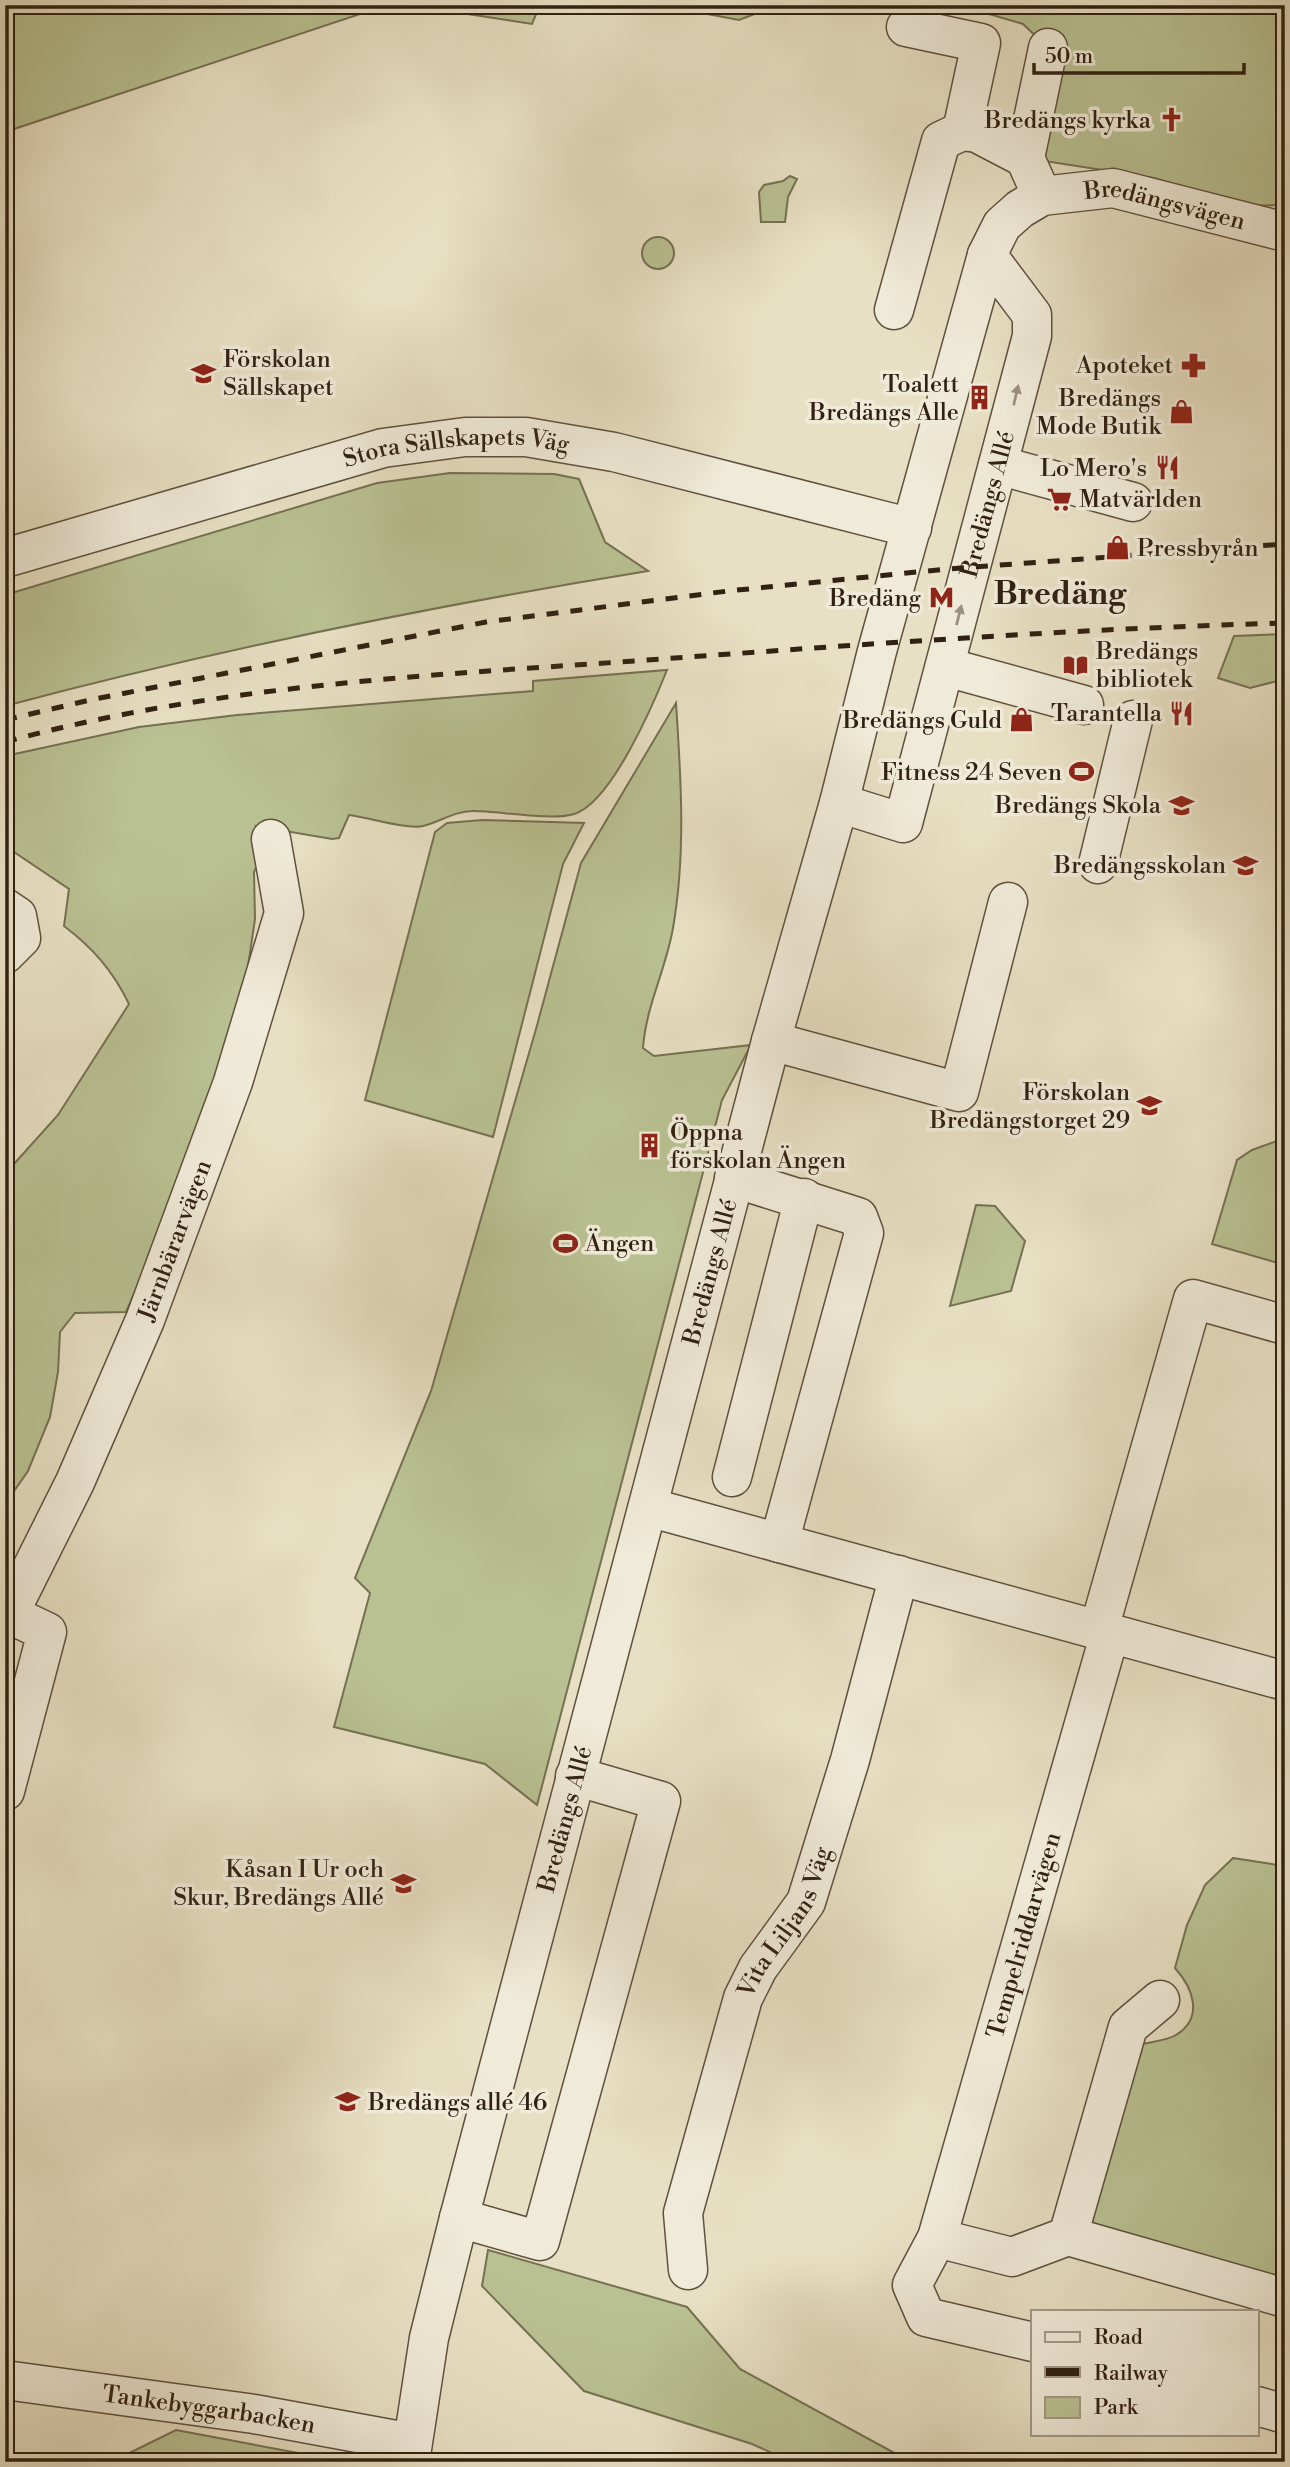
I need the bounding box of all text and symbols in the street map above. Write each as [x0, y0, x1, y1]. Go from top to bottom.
scale bar [1034, 32, 1244, 76]
text: 50 m [1045, 44, 1093, 70]
place label: Bredängs kyrka [983, 106, 1152, 136]
church icon: Bredängs kyrka [1157, 106, 1185, 134]
street label: Bredängsvägen [1081, 174, 1248, 237]
place label: Förskolan Sällskapet [223, 345, 334, 403]
place label: Apoteket [1075, 351, 1173, 381]
pharmacy icon: Apoteket [1179, 351, 1207, 379]
school or university icon: Förskolan Sällskapet [189, 359, 217, 387]
place label: Toalett Bredängs Alle [808, 370, 960, 428]
building icon: Toalett Bredängs Alle [965, 384, 993, 412]
one-way arrow [1010, 384, 1021, 406]
place label: Bredängs Mode Butik [1036, 384, 1162, 442]
shop icon: Bredängs Mode Butik [1167, 398, 1195, 426]
street label: Stora Sällskapets Väg [340, 423, 572, 475]
street label: Bredängs Allé [954, 428, 1022, 582]
place label: Lo Mero's [1040, 454, 1147, 484]
restaurant icon: Lo Mero's [1153, 454, 1181, 482]
supermarket icon: Matvärlden [1045, 485, 1073, 513]
place label: Matvärlden [1079, 485, 1202, 515]
shop icon: Pressbyrån [1103, 534, 1131, 562]
place label: Pressbyrån [1137, 534, 1259, 564]
district label: Bredäng [994, 574, 1127, 614]
place label: Bredäng [828, 584, 922, 614]
metro station icon: Bredäng [927, 584, 955, 612]
one-way arrow [954, 604, 965, 626]
place label: Bredängs bibliotek [1095, 637, 1198, 695]
library icon: Bredängs bibliotek [1062, 651, 1090, 679]
place label: Tarantella [1051, 699, 1163, 729]
restaurant icon: Tarantella [1168, 699, 1196, 727]
place label: Bredängs Guld [842, 706, 1002, 736]
shop icon: Bredängs Guld [1008, 706, 1036, 734]
place label: Fitness 24 Seven [881, 758, 1062, 788]
sports icon: Fitness 24 Seven [1068, 758, 1096, 786]
place label: Bredängs Skola [994, 791, 1162, 821]
school or university icon: Bredängs Skola [1167, 791, 1195, 819]
place label: Bredängsskolan [1053, 851, 1226, 881]
school or university icon: Bredängsskolan [1232, 851, 1260, 879]
place label: Förskolan Bredängstorget 29 [929, 1078, 1130, 1136]
school or university icon: Förskolan Bredängstorget 29 [1136, 1092, 1164, 1120]
place label: Öppna förskolan Ängen [670, 1117, 846, 1176]
building icon: Öppna förskolan Ängen [636, 1132, 664, 1160]
street label: Järnbärarvägen [132, 1156, 219, 1326]
street label: Bredängs Allé [677, 1196, 744, 1349]
place label: Ängen [584, 1228, 654, 1259]
sports icon: Ängen [551, 1229, 579, 1257]
street label: Bredängs Allé [532, 1743, 599, 1896]
street label: Tempelriddarvägen [981, 1829, 1068, 2042]
street label: Vita Liljans Väg [731, 1843, 838, 2004]
place label: Kåsan I Ur och Skur, Bredängs Allé [173, 1855, 384, 1913]
school or university icon: Kåsan I Ur och Skur, Bredängs Allé [390, 1869, 418, 1897]
school or university icon: Bredängs allé 46 [334, 2088, 362, 2116]
place label: Bredängs allé 46 [367, 2088, 547, 2118]
legend [1031, 2310, 1258, 2436]
text: Road [1094, 2325, 1143, 2351]
text: Railway [1094, 2361, 1169, 2387]
street label: Tankebyggarbacken [100, 2379, 318, 2441]
text: Park [1094, 2395, 1139, 2421]

